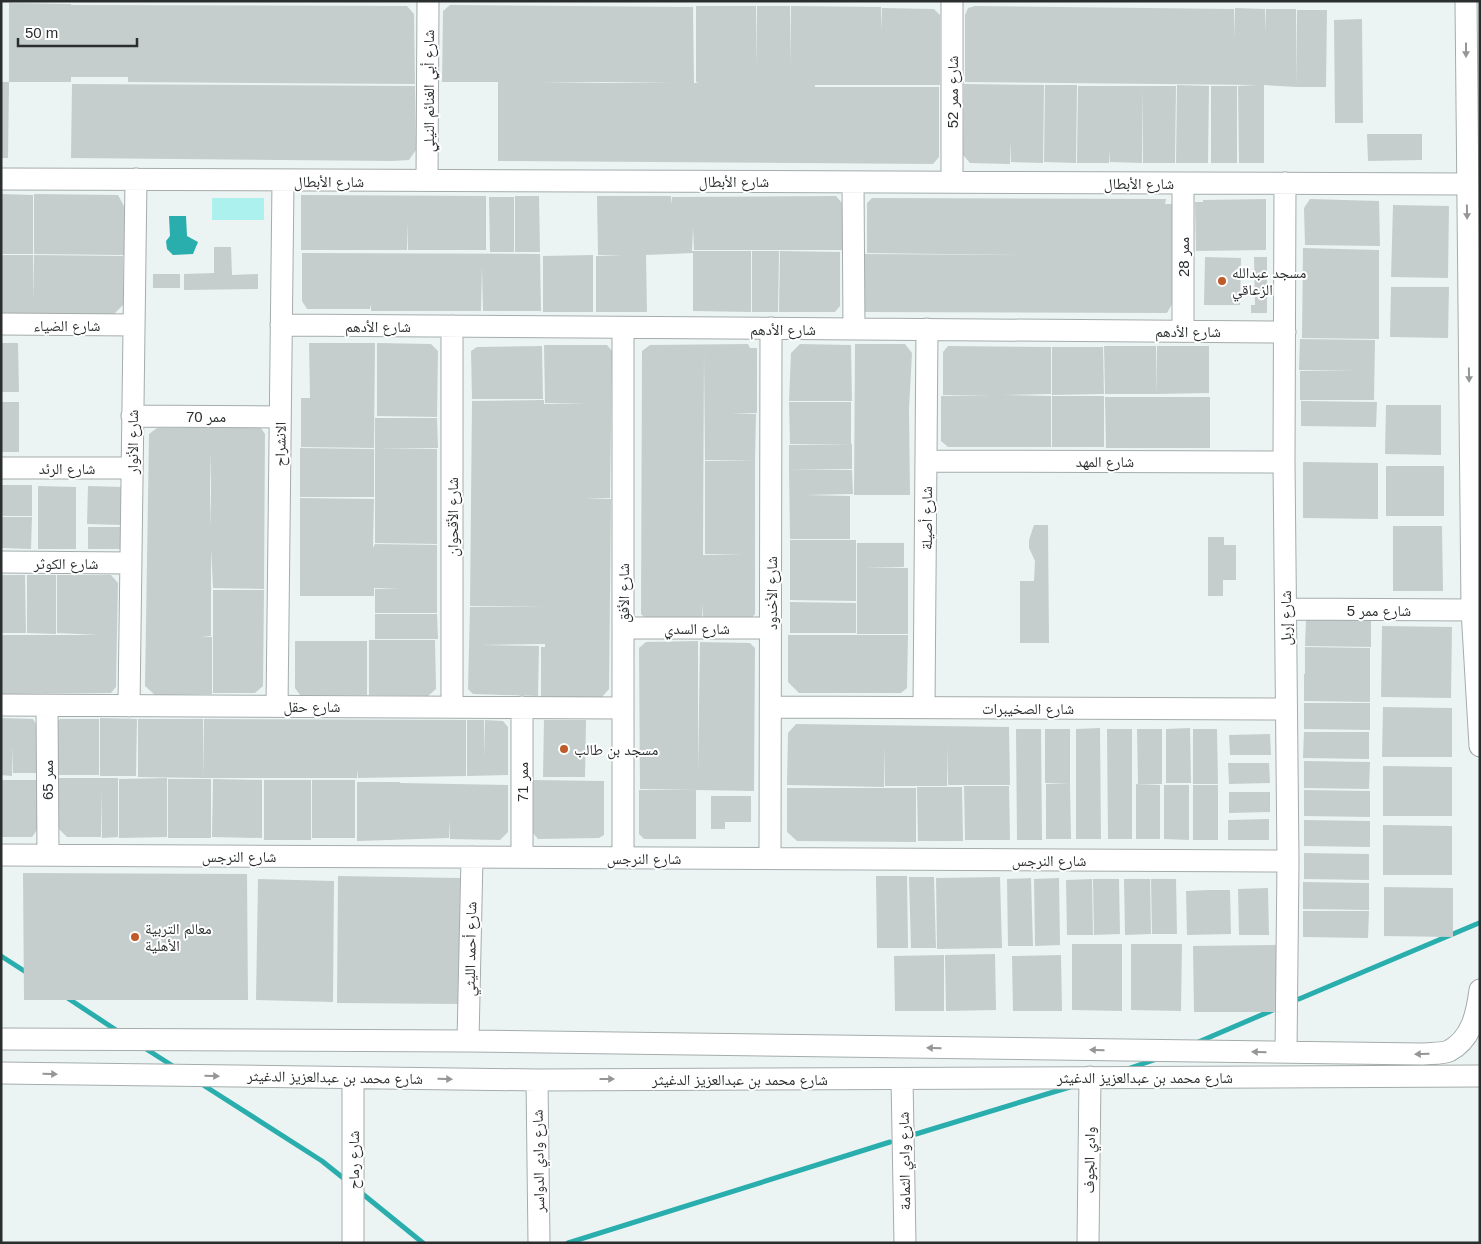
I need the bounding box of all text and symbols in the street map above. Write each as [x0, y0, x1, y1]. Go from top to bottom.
scale bar [18, 15, 136, 47]
text: 50 m [25, 24, 58, 41]
street label: شارع أبي الغنائم النيلي [420, 30, 440, 152]
one-way arrow [1462, 42, 1470, 58]
street label: شارع ممر 52 [944, 56, 963, 128]
street label: شارع الأبطال [294, 173, 364, 192]
street label: شارع الأبطال [699, 173, 769, 192]
street label: شارع الأبطال [1104, 175, 1174, 194]
one-way arrow [1463, 205, 1471, 221]
street label: ممر 28 [1175, 237, 1193, 277]
place label: مسجد عبدالله الزعاقي [1232, 264, 1306, 301]
marker: مسجد عبدالله الزعاقي [1216, 275, 1228, 287]
street label: شارع الضياء [34, 317, 101, 336]
street label: شارع الأدهم [345, 318, 411, 337]
street label: شارع الأدهم [750, 321, 816, 340]
street label: شارع الأدهم [1155, 323, 1221, 342]
one-way arrow [1466, 367, 1474, 383]
street label: ممر 70 [186, 408, 226, 426]
street label: شارع الأنوار [124, 410, 143, 475]
street label: الانشراح [271, 422, 291, 466]
street label: شارع المهد [1076, 453, 1134, 472]
street label: شارع الرئد [39, 460, 95, 479]
street label: شارع الأقحوان [444, 477, 463, 557]
street label: شارع أصيلة [918, 486, 937, 550]
street label: شارع الكوثر [33, 555, 98, 574]
street label: شارع الأخدود [763, 556, 782, 630]
street label: شارع الأفق [615, 563, 634, 623]
street label: شارع إربل [1277, 590, 1296, 646]
street label: شارع ممر 5 [1347, 602, 1411, 621]
street label: شارع السدي [664, 620, 730, 640]
street label: شارع حقل [284, 698, 341, 717]
street label: شارع الصخيبرات [982, 700, 1074, 719]
place label: مسجد بن طالب [574, 741, 658, 760]
marker: مسجد بن طالب [558, 743, 570, 755]
street label: ممر 65 [39, 760, 57, 800]
street label: ممر 71 [514, 762, 532, 802]
street label: شارع النرجس [202, 848, 276, 867]
street label: شارع النرجس [607, 850, 681, 869]
street label: شارع النرجس [1012, 852, 1086, 871]
street label: شارع أحمد الليثي [461, 901, 483, 997]
place label: معالم التربية الأهلية [145, 920, 212, 954]
marker: معالم التربية الأهلية [129, 931, 141, 943]
one-way arrow [926, 1044, 942, 1052]
one-way arrow [1088, 1046, 1104, 1054]
one-way arrow [1251, 1048, 1267, 1056]
one-way arrow [1413, 1050, 1429, 1058]
street label: شارع محمد بن عبدالعزيز الدغيثر [246, 1067, 423, 1089]
street label: شارع محمد بن عبدالعزيز الدغيثر [1056, 1069, 1233, 1088]
one-way arrow [42, 1070, 58, 1078]
street label: شارع محمد بن عبدالعزيز الدغيثر [651, 1071, 828, 1090]
one-way arrow [205, 1072, 221, 1080]
one-way arrow [437, 1075, 453, 1083]
one-way arrow [600, 1075, 616, 1083]
street label: شارع وادي الدواسر [529, 1109, 551, 1214]
street label: شارع وادي الثمامة [895, 1111, 917, 1210]
street label: وادي الجوف [1080, 1126, 1102, 1194]
street label: شارع رماح [345, 1131, 364, 1189]

